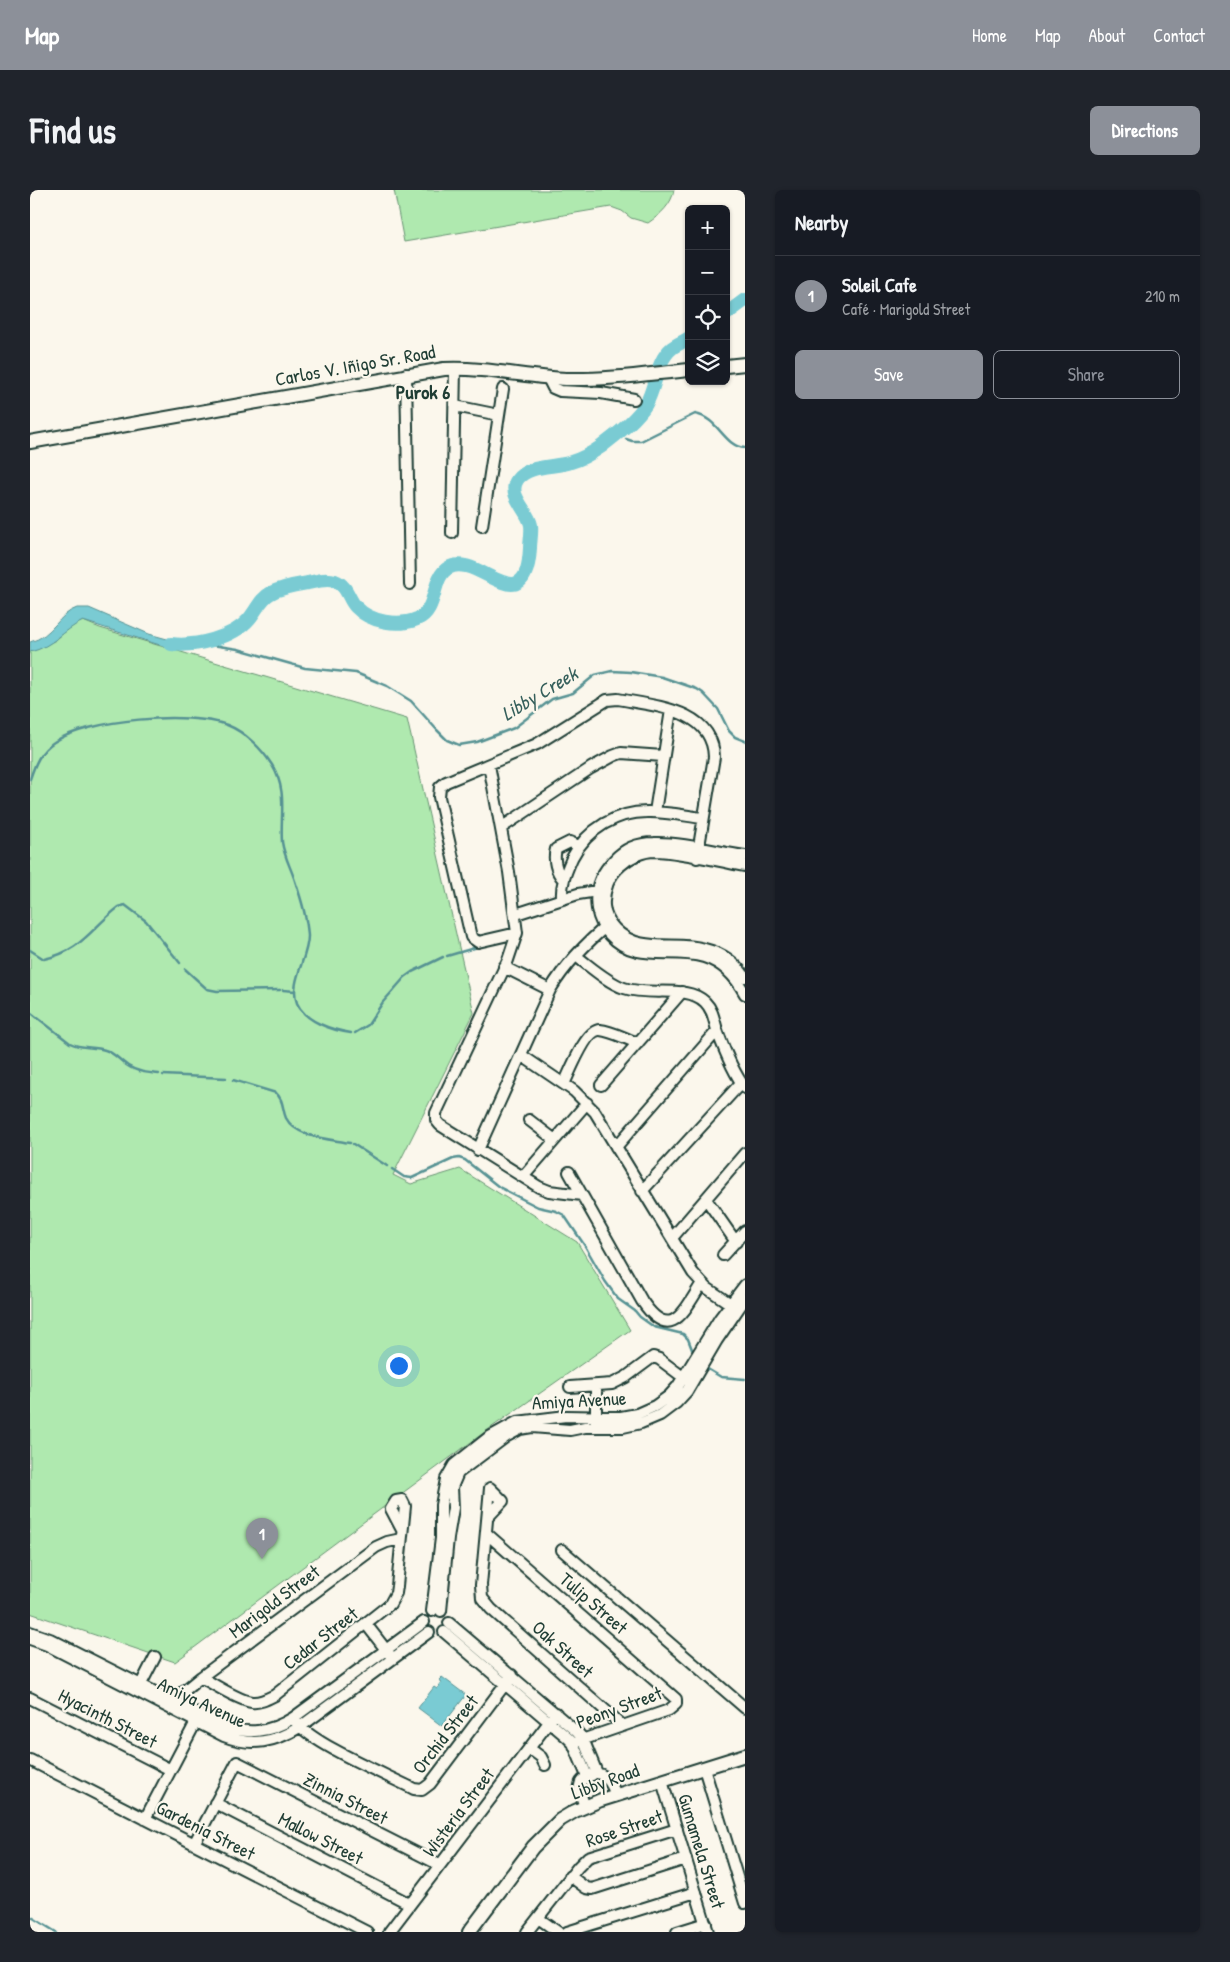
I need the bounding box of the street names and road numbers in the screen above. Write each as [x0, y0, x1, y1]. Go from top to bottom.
street label: Carlos V. Iñigo Sr. Road [273, 338, 438, 392]
street label: Amiya Avenue [531, 1385, 627, 1415]
street label: Marigold Street [223, 1558, 325, 1644]
street label: Tulip Street [554, 1566, 634, 1640]
street label: Cedar Street [277, 1600, 363, 1676]
street label: Oak Street [527, 1614, 600, 1684]
street label: Amiya Avenue [154, 1670, 251, 1734]
street label: Peony Street [572, 1679, 666, 1735]
street label: Hyacinth Street [54, 1682, 162, 1754]
street label: Orchid Street [406, 1689, 484, 1779]
street label: Libby Road [567, 1757, 643, 1805]
street label: Wisteria Street [416, 1762, 500, 1862]
street label: Zinnia Street [299, 1766, 393, 1831]
street label: Gumamela Street [672, 1790, 732, 1912]
street label: Gardenia Street [152, 1794, 260, 1866]
street label: Rose Street [582, 1803, 666, 1853]
street label: Mallow Street [274, 1806, 368, 1871]

